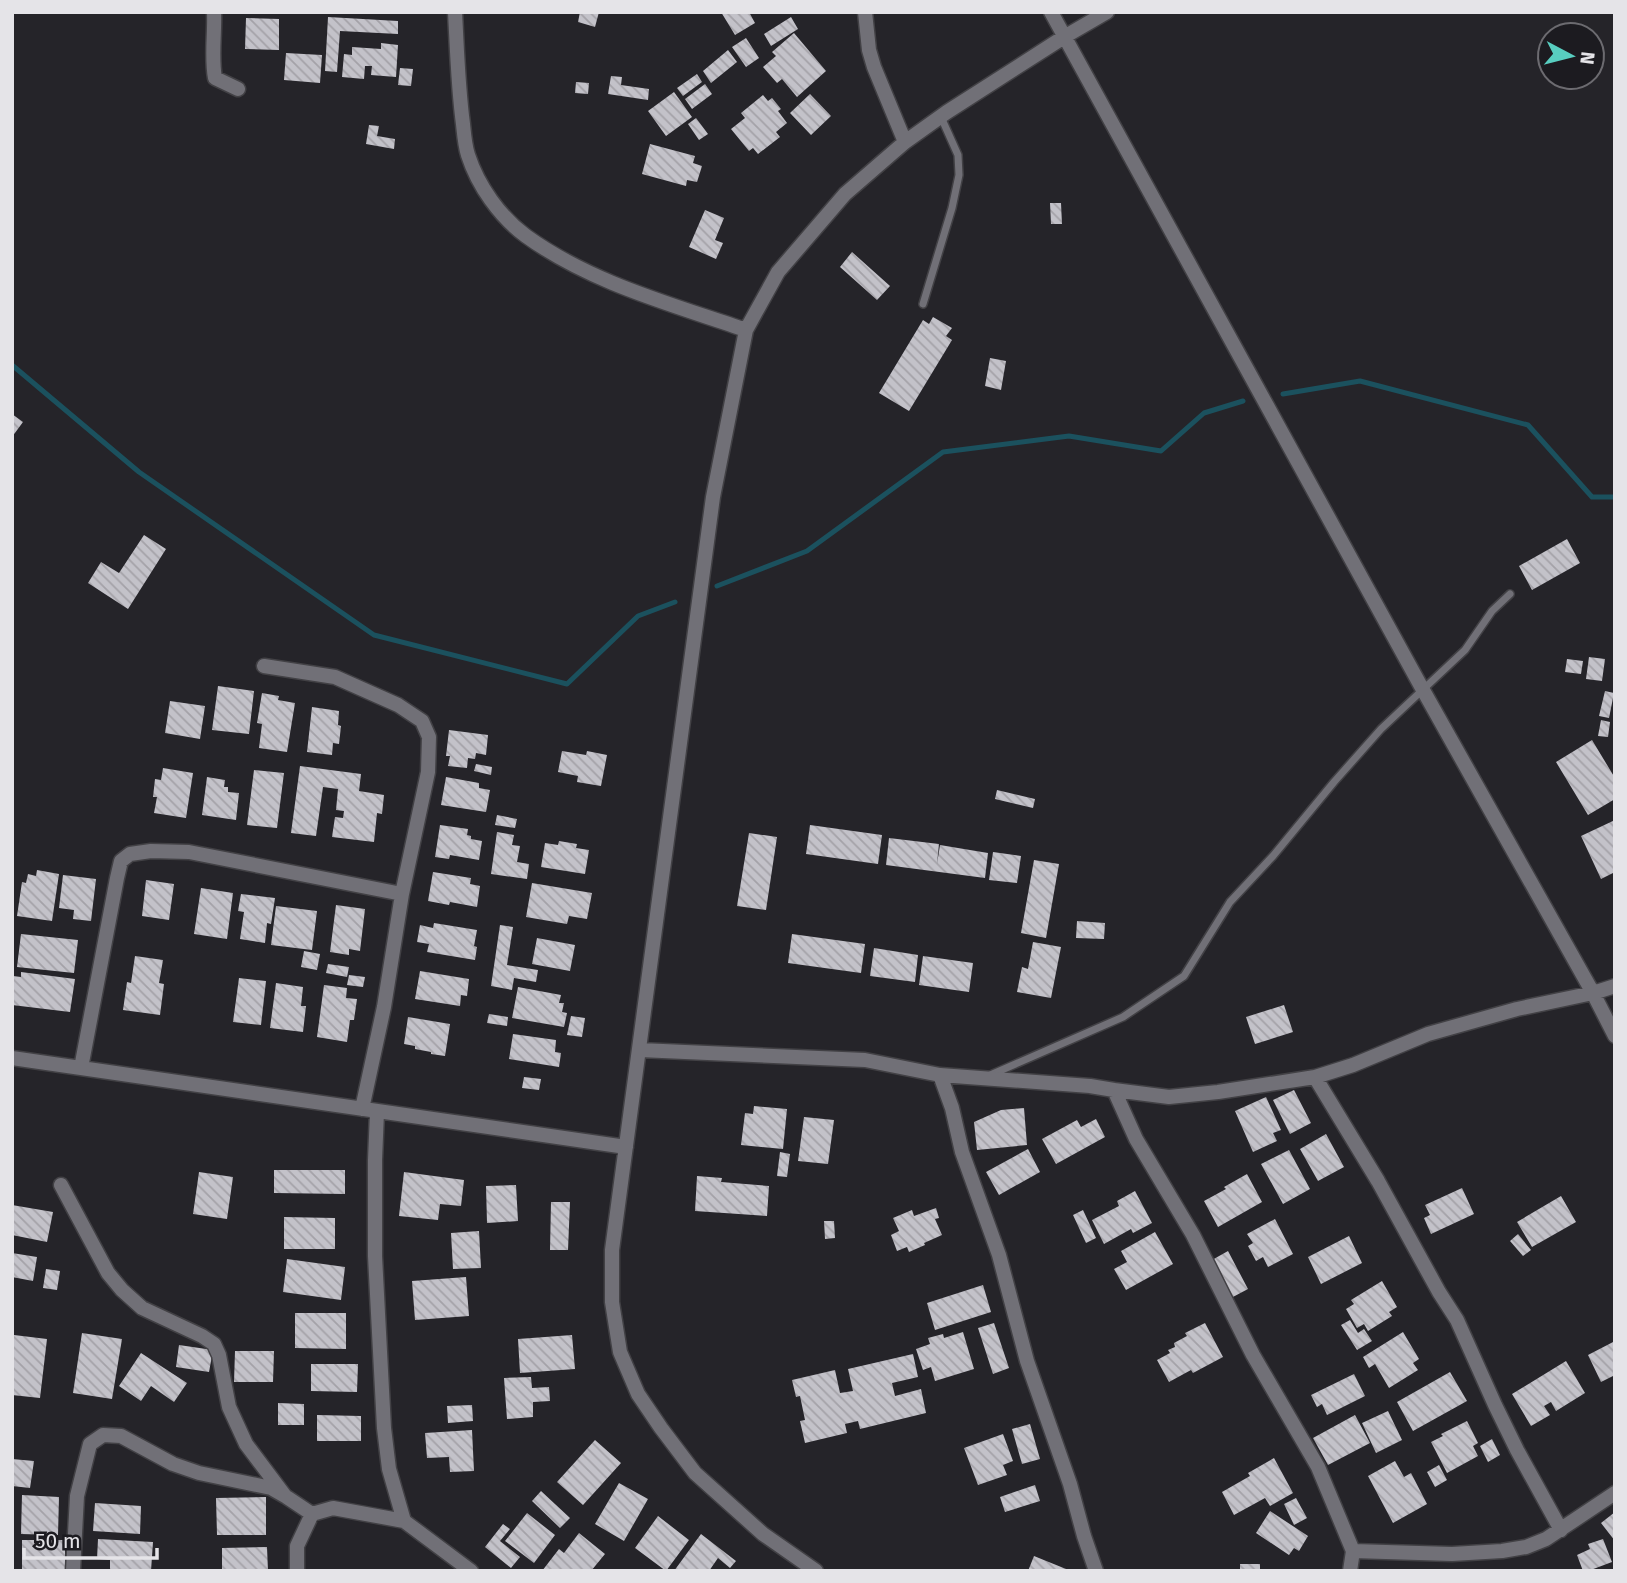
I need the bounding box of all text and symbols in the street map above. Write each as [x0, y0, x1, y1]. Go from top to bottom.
north arrow [1536, 21, 1606, 91]
text: N [1575, 50, 1600, 66]
scale bar [24, 1516, 158, 1560]
text: 50 m [35, 1528, 81, 1554]

